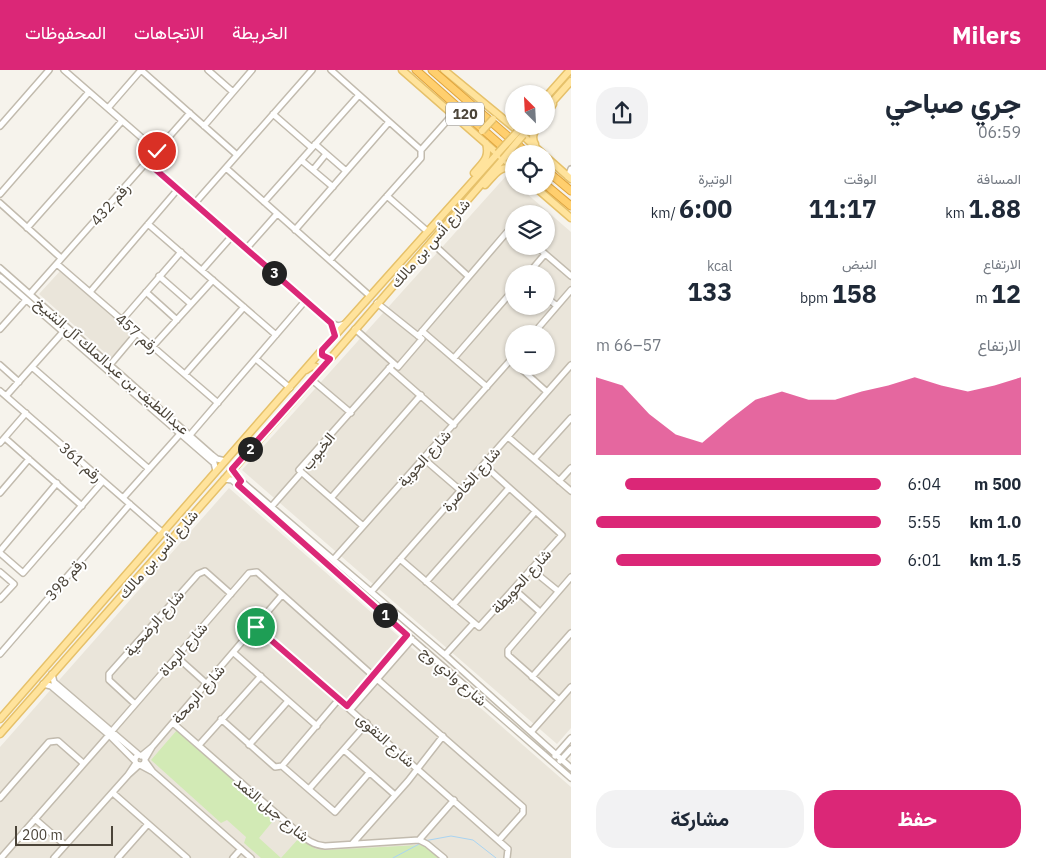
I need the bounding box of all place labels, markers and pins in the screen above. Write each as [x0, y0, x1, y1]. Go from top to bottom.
pin [136, 130, 178, 172]
pin: 3 [262, 260, 286, 286]
pin: 2 [238, 436, 262, 462]
pin: 1 [372, 602, 398, 628]
pin [235, 606, 277, 648]

